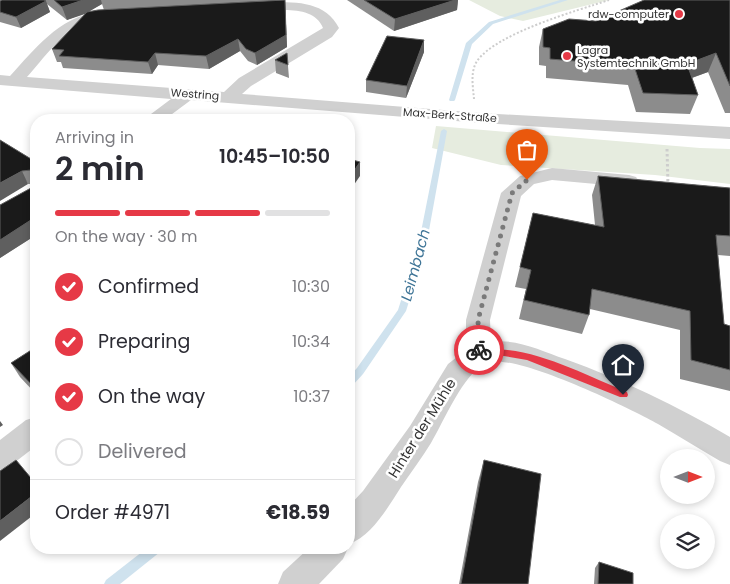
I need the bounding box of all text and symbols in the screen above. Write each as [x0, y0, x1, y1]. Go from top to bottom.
place label: rdw-computer [588, 6, 669, 22]
marker: rdw-computer [673, 8, 685, 20]
place label: Lagra Systemtechnik GmbH [577, 42, 695, 71]
marker: Lagra Systemtechnik GmbH [561, 50, 573, 62]
street label: Westring [170, 84, 220, 104]
street label: Max-Berk-Straße [403, 104, 498, 126]
text: Arriving in [55, 126, 134, 149]
pin [506, 129, 548, 180]
icon: bag [513, 136, 541, 164]
text: 10:45–10:50 [219, 143, 330, 170]
text: 2 min [55, 146, 145, 191]
text: On the way · 30 m [55, 225, 197, 248]
water label: Leimbach [395, 227, 435, 303]
icon: check [55, 273, 83, 301]
text: Confirmed [98, 273, 199, 300]
text: 10:30 [292, 275, 330, 298]
courier [454, 325, 504, 375]
icon: check [55, 328, 83, 356]
text: Preparing [98, 328, 190, 355]
text: 10:34 [292, 330, 330, 353]
icon: bike [465, 336, 493, 364]
pin [602, 344, 644, 395]
icon: home [609, 351, 637, 379]
street label: Hinter der Mühle [383, 374, 461, 482]
icon: check [55, 383, 83, 411]
text: On the way [98, 383, 205, 410]
text: 10:37 [293, 385, 330, 408]
text: Delivered [98, 438, 187, 465]
north arrow [660, 449, 715, 504]
map controls [660, 449, 715, 569]
text: Order #4971 [55, 499, 170, 526]
text: €18.59 [266, 499, 330, 526]
button: layers [660, 514, 715, 569]

